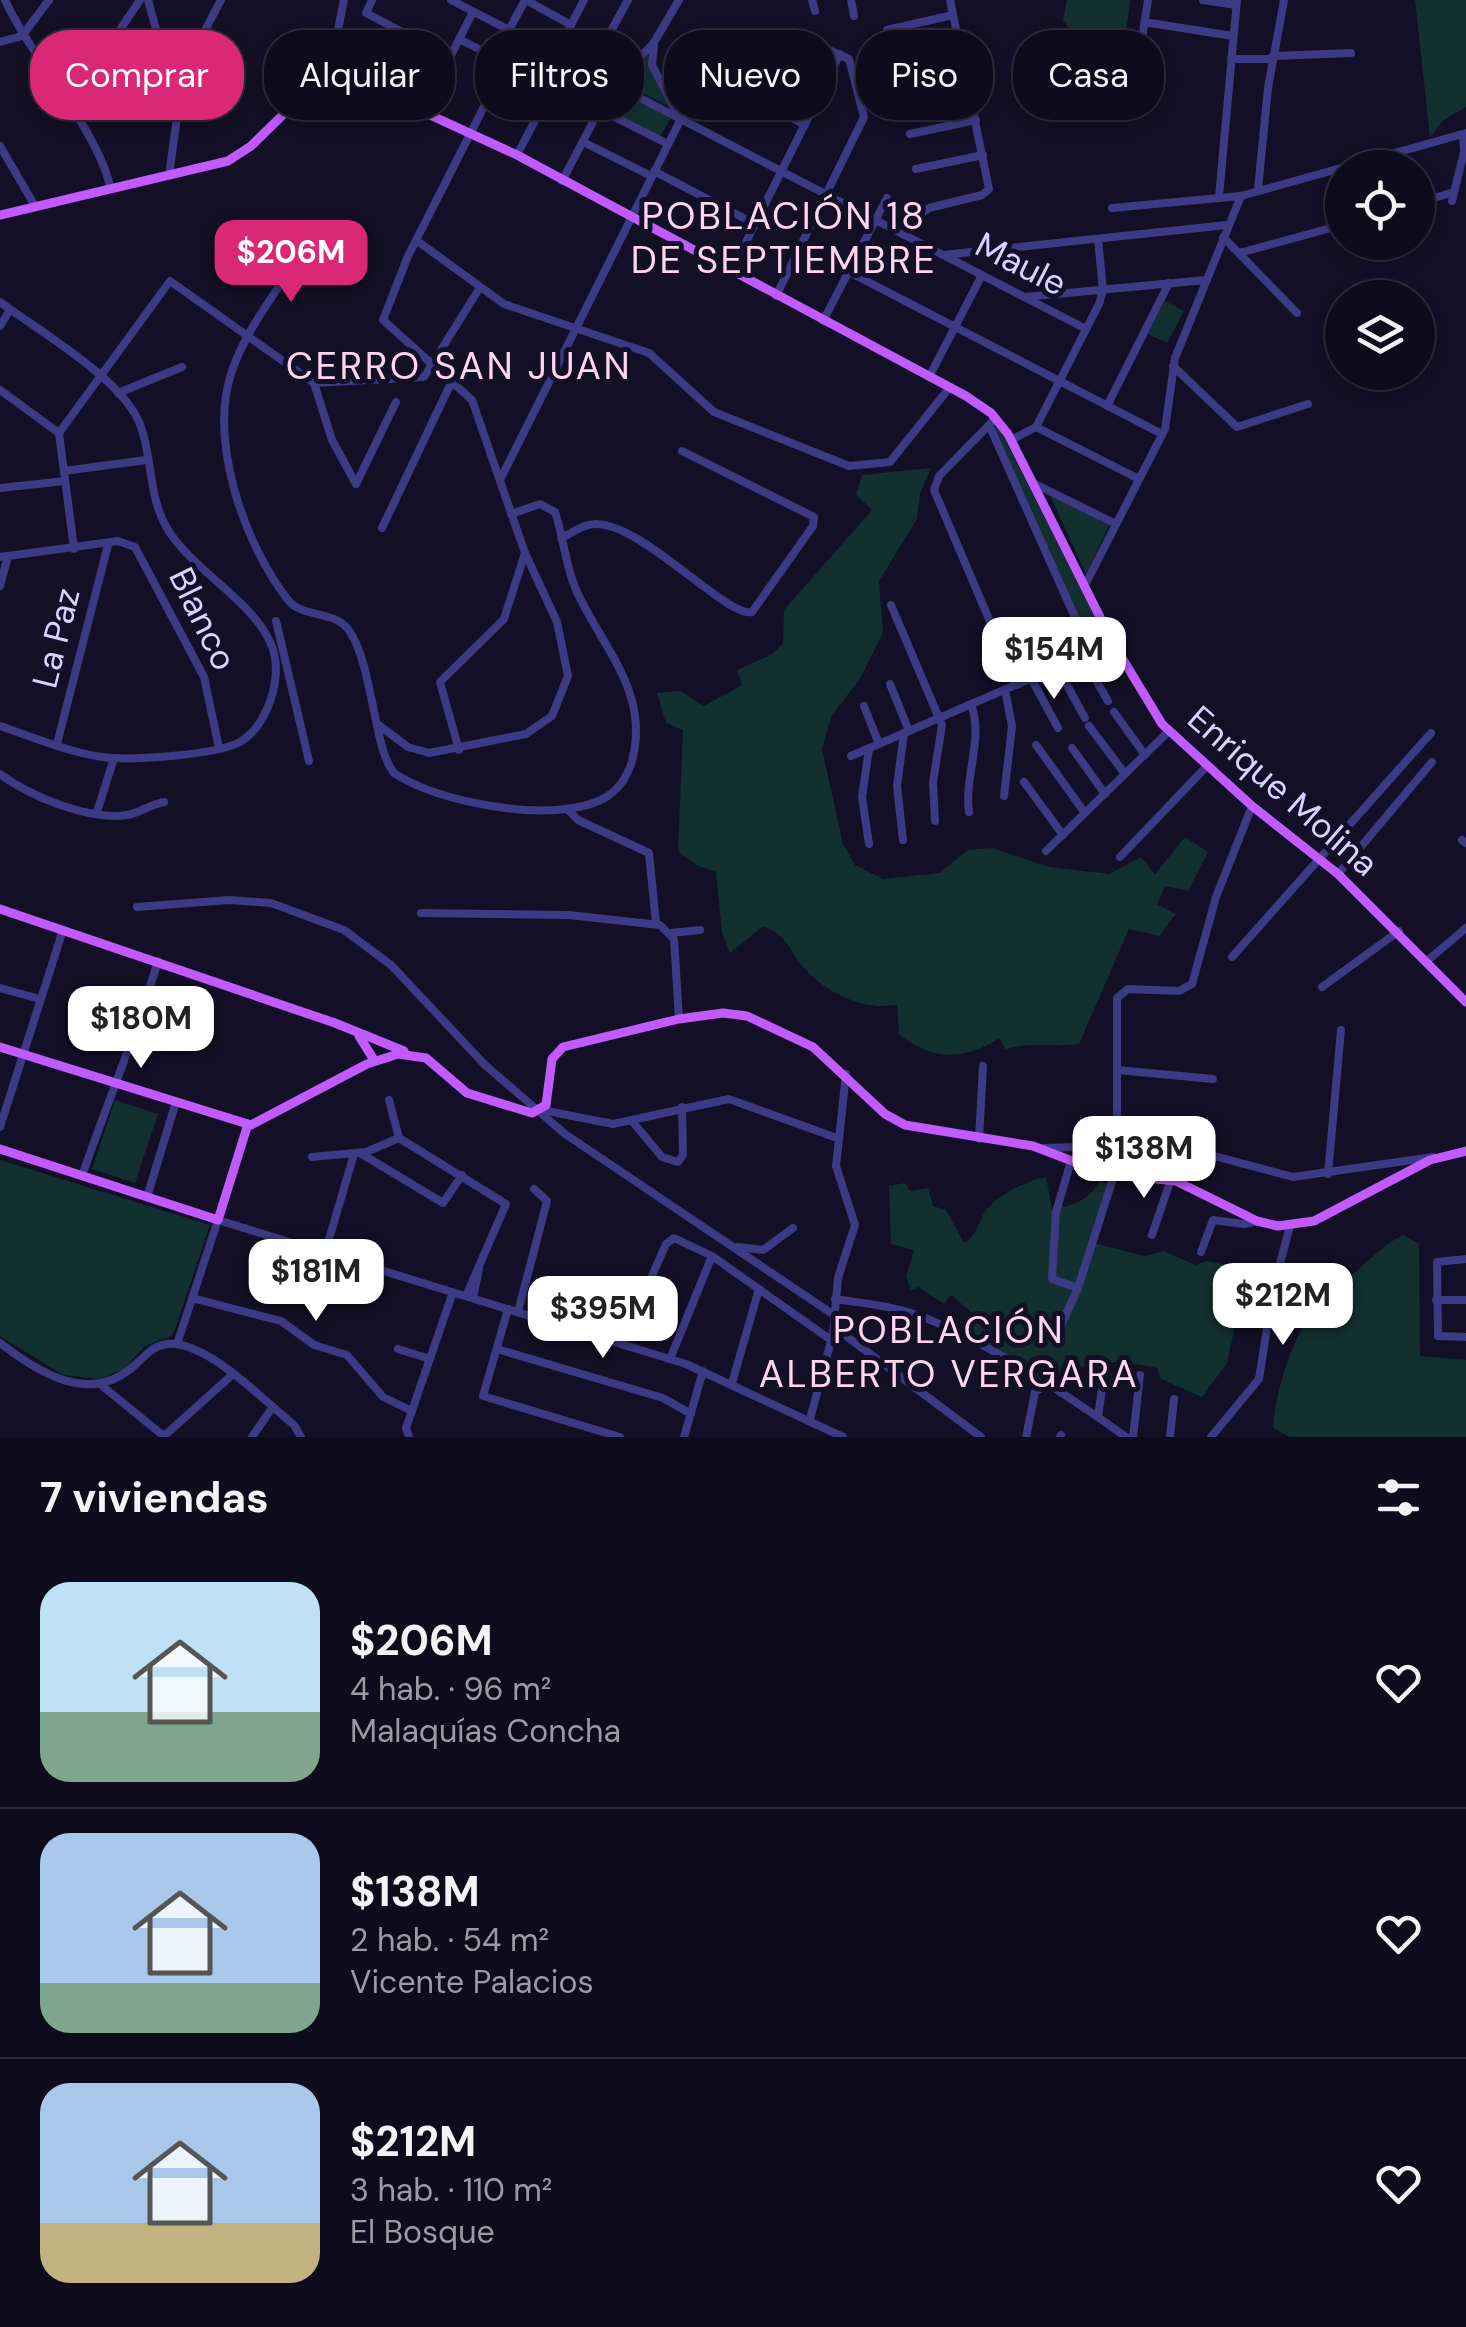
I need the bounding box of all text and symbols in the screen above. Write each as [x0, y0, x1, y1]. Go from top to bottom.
chip: Comprar [30, 30, 244, 120]
chip: Alquilar [264, 30, 455, 120]
chip: Filtros [475, 30, 644, 120]
chip: Nuevo [664, 30, 836, 120]
chip: Piso [856, 30, 993, 120]
chip: Casa [1013, 30, 1164, 120]
map controls [1325, 150, 1435, 390]
button: locate [1325, 150, 1435, 260]
district label: POBLACIÓN 18 DE SEPTIEMBRE [631, 191, 937, 285]
pin: $206M [221, 220, 361, 305]
street label: Maule [968, 222, 1074, 306]
text: $206M [237, 231, 345, 273]
button: layers [1325, 280, 1435, 390]
district label: CERRO SAN JUAN [286, 341, 632, 391]
street label: Blanco [158, 560, 248, 678]
street label: La Paz [21, 583, 91, 693]
pin: $154M [984, 617, 1124, 702]
text: $154M [1004, 628, 1104, 670]
street label: Enrique Molina [1178, 696, 1388, 886]
pin: $180M [71, 986, 211, 1071]
text: $180M [90, 997, 192, 1039]
pin: $138M [1074, 1116, 1214, 1201]
text: $138M [1095, 1127, 1193, 1169]
pin: $181M [246, 1239, 386, 1324]
text: $181M [271, 1250, 361, 1292]
pin: $212M [1213, 1263, 1353, 1348]
text: $212M [1235, 1274, 1331, 1316]
pin: $395M [533, 1276, 673, 1361]
text: $395M [550, 1287, 656, 1329]
district label: POBLACIÓN ALBERTO VERGARA [759, 1305, 1139, 1399]
text: 7 viviendas [40, 1470, 269, 1525]
icon: filters [1371, 1470, 1426, 1525]
text: $206M [350, 1613, 493, 1668]
icon: home [120, 1622, 240, 1742]
icon: heart [1371, 1655, 1426, 1710]
text: 4 hab. · 96 m² [350, 1668, 551, 1710]
text: Malaquías Concha [350, 1710, 621, 1752]
text: $138M [350, 1864, 480, 1919]
icon: home [120, 1873, 240, 1993]
icon: heart [1371, 1906, 1426, 1961]
text: 2 hab. · 54 m² [350, 1919, 549, 1961]
text: Vicente Palacios [350, 1961, 594, 2003]
text: $212M [350, 2114, 476, 2169]
icon: home [120, 2123, 240, 2243]
icon: heart [1371, 2156, 1426, 2211]
text: 3 hab. · 110 m² [350, 2169, 552, 2211]
text: El Bosque [350, 2211, 495, 2253]

